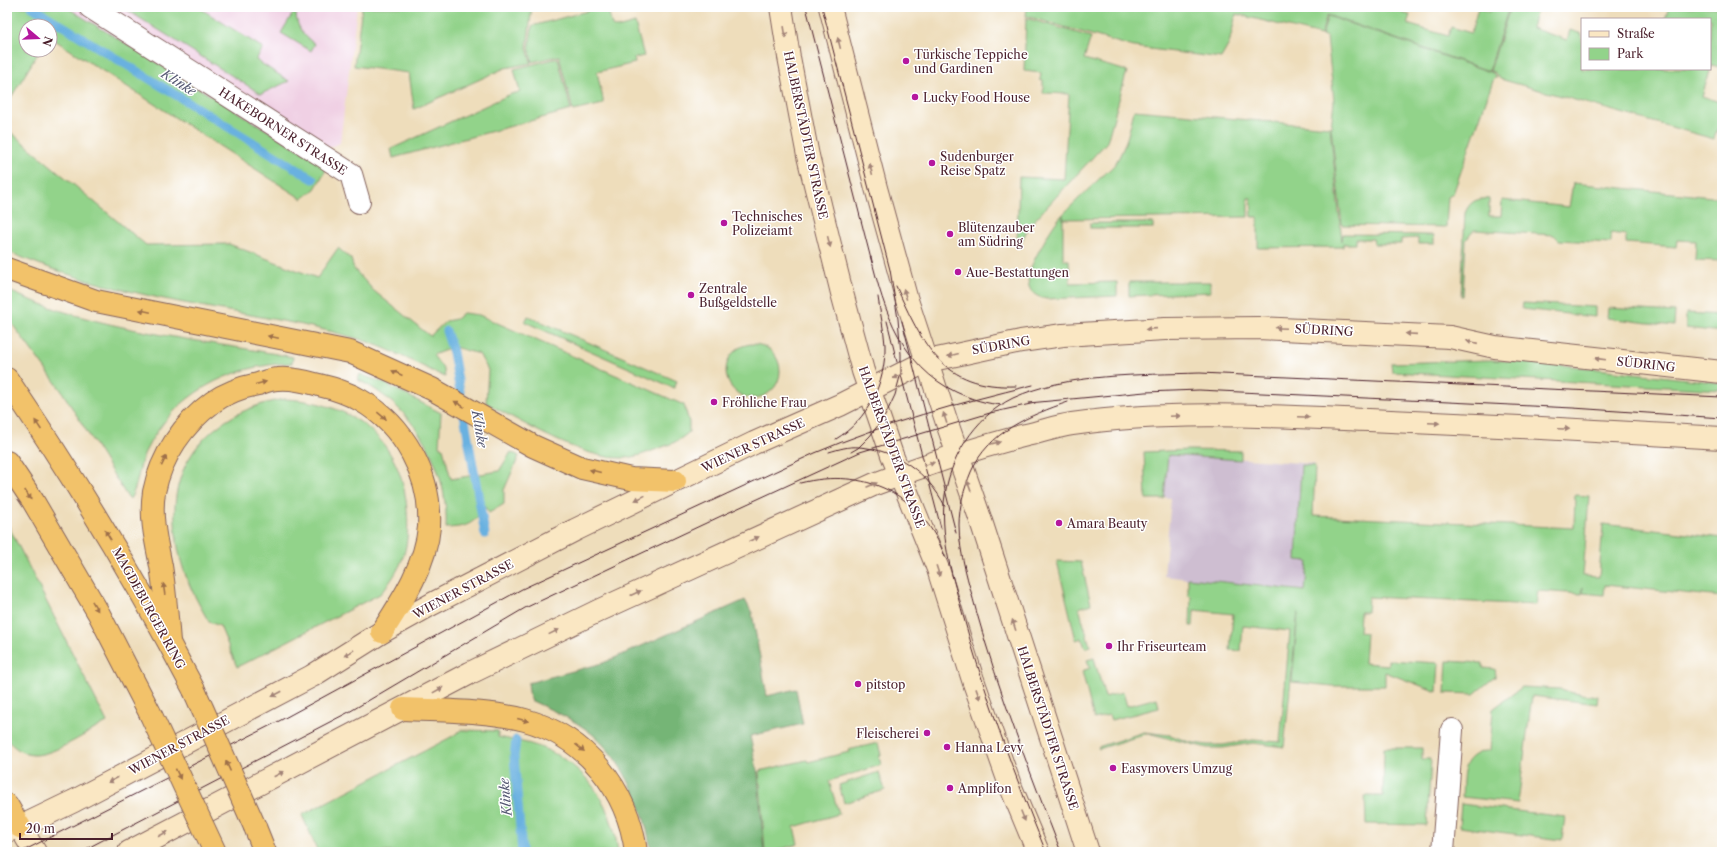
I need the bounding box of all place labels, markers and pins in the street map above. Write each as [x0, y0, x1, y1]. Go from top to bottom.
place label: Türkische Teppiche und Gardinen [914, 47, 1028, 76]
marker: Türkische Teppiche und Gardinen [901, 56, 911, 66]
place label: Lucky Food House [923, 90, 1030, 105]
marker: Lucky Food House [910, 92, 920, 102]
place label: Sudenburger Reise Spatz [940, 149, 1014, 178]
marker: Sudenburger Reise Spatz [927, 158, 937, 168]
place label: Technisches Polizeiamt [732, 209, 803, 238]
marker: Technisches Polizeiamt [719, 218, 729, 228]
place label: Blütenzauber am Südring [958, 220, 1034, 249]
marker: Blütenzauber am Südring [945, 229, 955, 239]
place label: Aue-Bestattungen [965, 265, 1069, 280]
marker: Aue-Bestattungen [953, 267, 963, 277]
place label: Zentrale Bußgeldstelle [699, 281, 777, 310]
marker: Zentrale Bußgeldstelle [686, 290, 696, 300]
place label: Fröhliche Frau [722, 395, 808, 410]
marker: Fröhliche Frau [709, 397, 719, 407]
place label: Amara Beauty [1066, 516, 1148, 531]
marker: Amara Beauty [1054, 518, 1064, 528]
place label: Ihr Friseurteam [1117, 639, 1206, 654]
marker: Ihr Friseurteam [1104, 641, 1114, 651]
place label: pitstop [866, 677, 905, 692]
marker: pitstop [853, 679, 863, 689]
place label: Fleischerei [856, 726, 919, 741]
marker: Fleischerei [922, 728, 932, 738]
place label: Hanna Levy [955, 740, 1024, 755]
marker: Hanna Levy [942, 742, 952, 752]
place label: Easymovers Umzug [1121, 761, 1233, 776]
marker: Easymovers Umzug [1108, 763, 1118, 773]
place label: Amplifon [957, 781, 1012, 796]
marker: Amplifon [945, 783, 955, 793]

